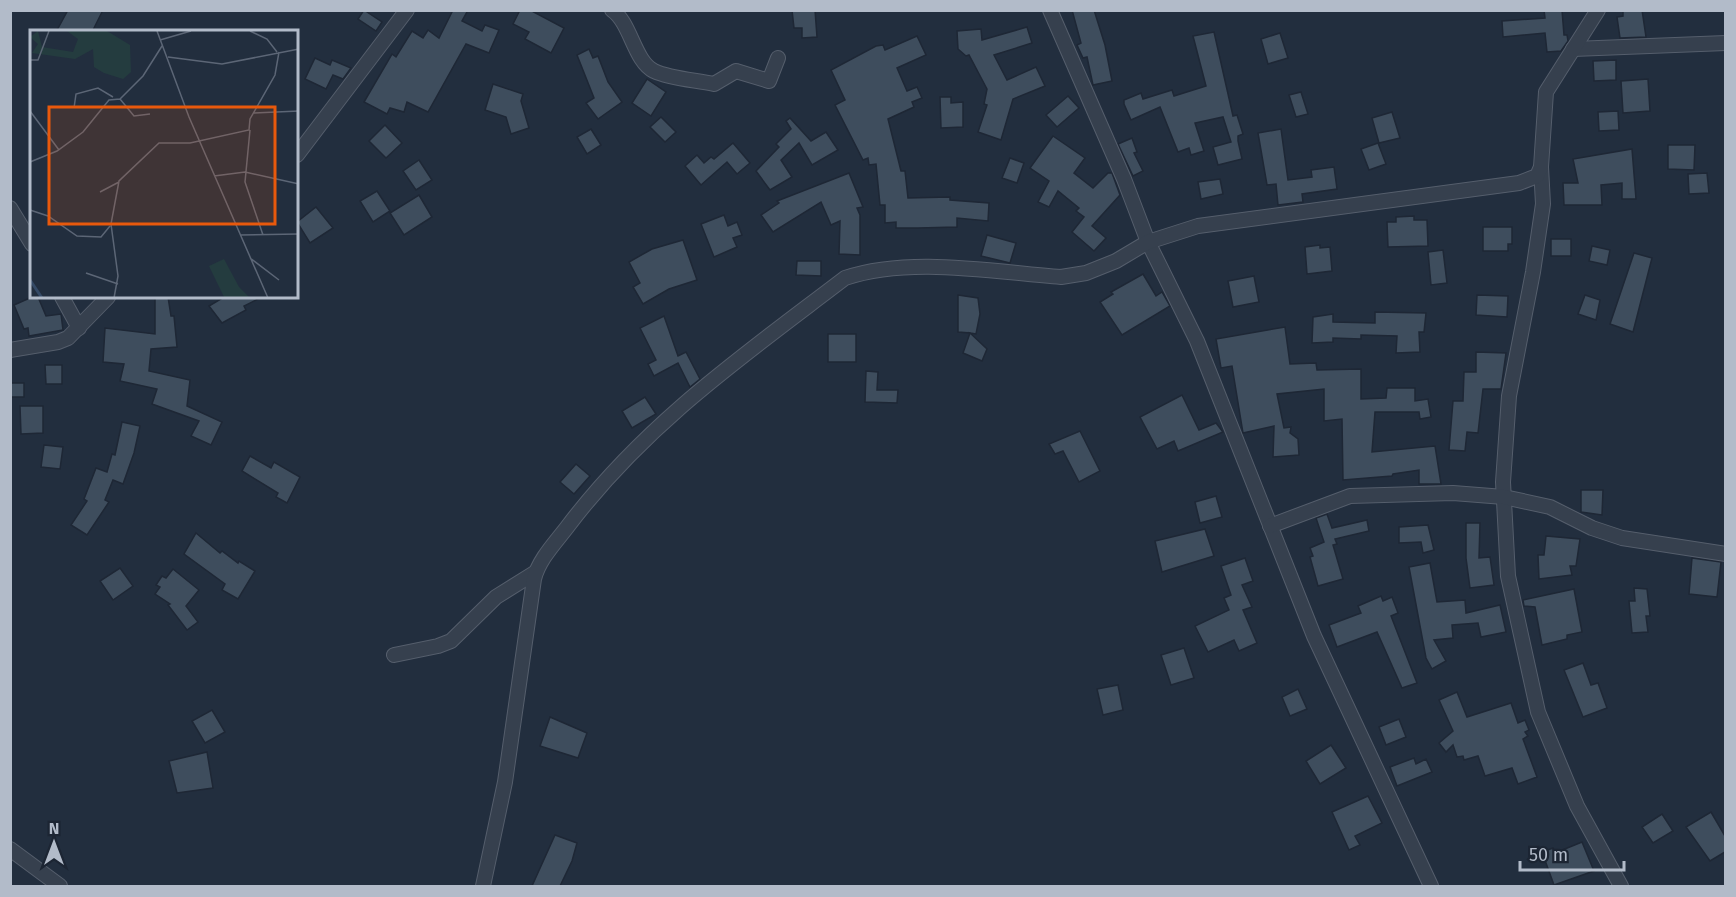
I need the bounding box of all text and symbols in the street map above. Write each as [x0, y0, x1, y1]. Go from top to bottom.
inset map [30, 30, 298, 298]
north arrow [24, 813, 84, 873]
text: N [49, 819, 59, 838]
scale bar [1520, 834, 1624, 872]
text: 50 m [1529, 844, 1568, 866]

